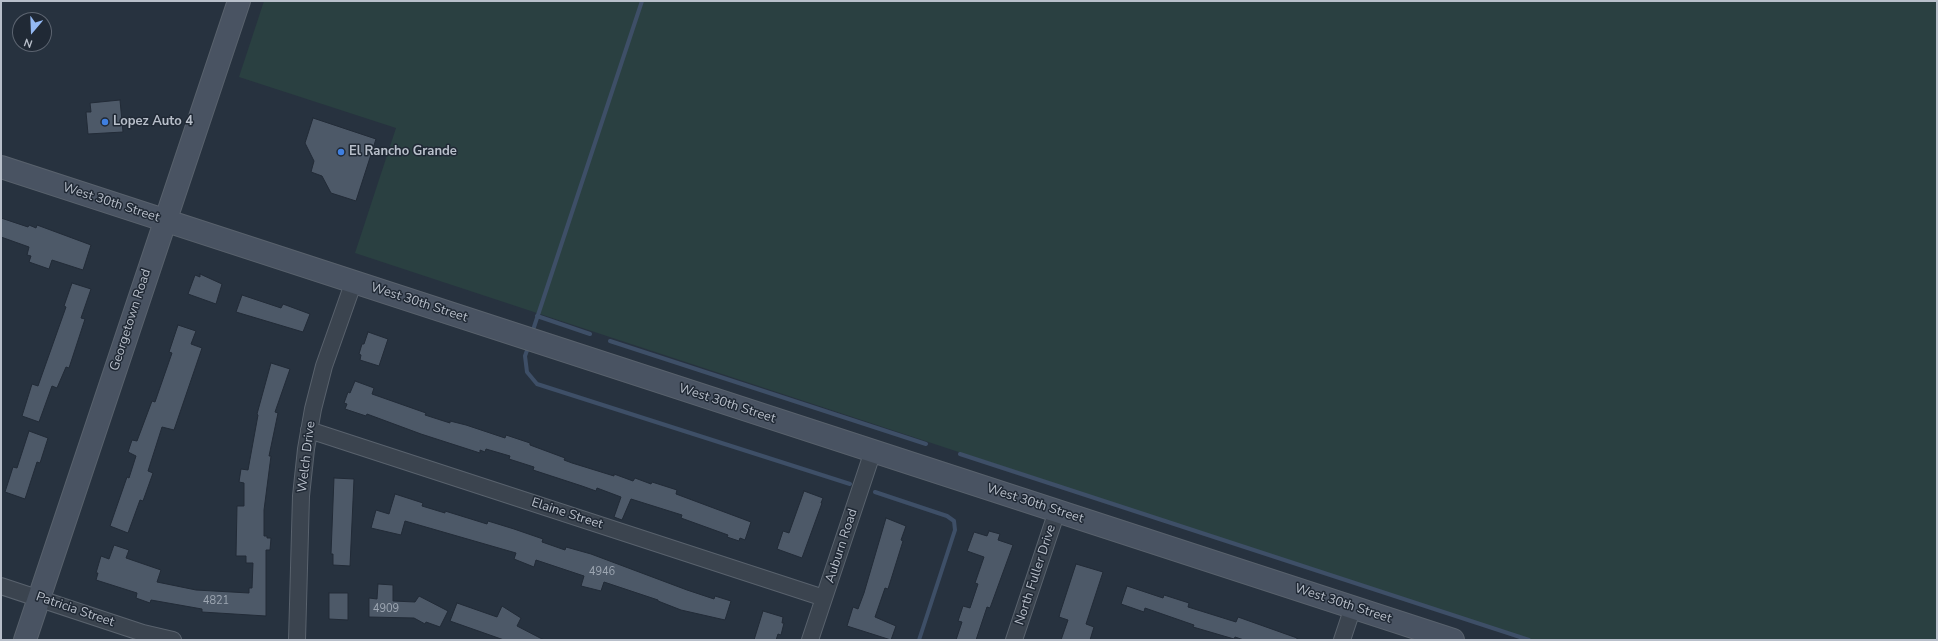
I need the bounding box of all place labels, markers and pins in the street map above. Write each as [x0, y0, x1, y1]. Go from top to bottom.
place label: Lopez Auto 4 [113, 114, 193, 130]
marker: Lopez Auto 4 [100, 117, 110, 127]
place label: El Rancho Grande [349, 144, 457, 160]
marker: El Rancho Grande [336, 147, 346, 157]

